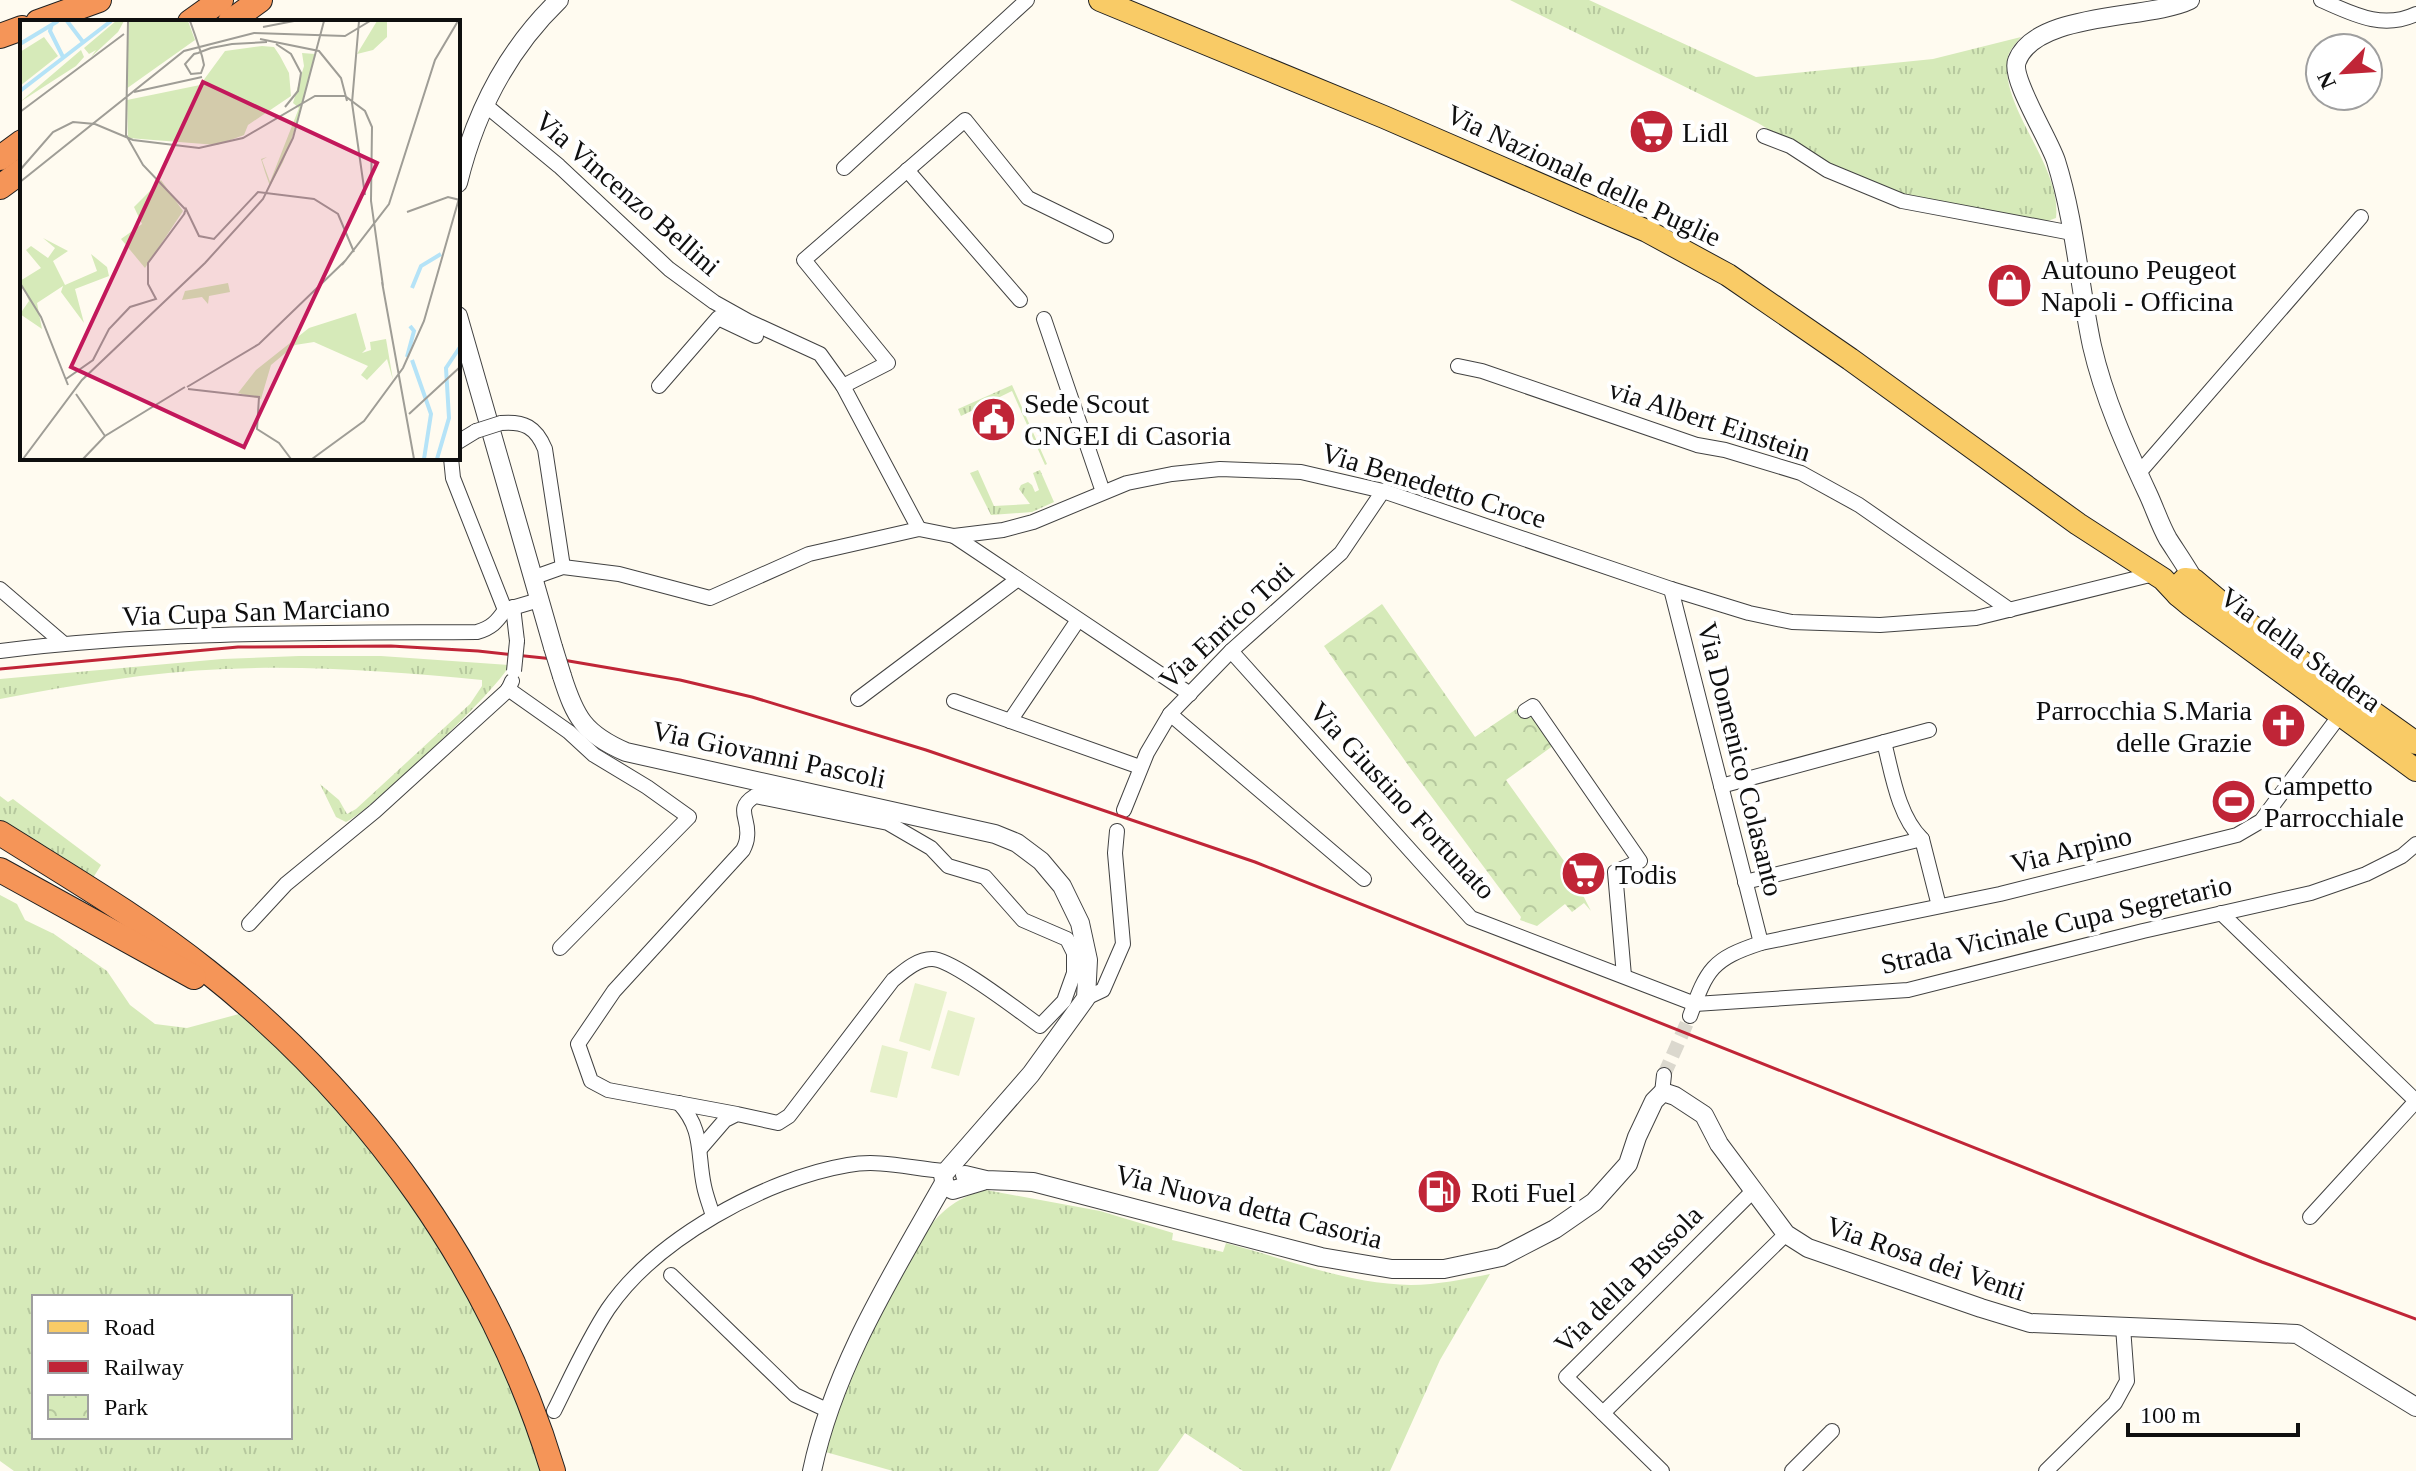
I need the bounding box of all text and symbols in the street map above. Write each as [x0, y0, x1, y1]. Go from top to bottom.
inset map [20, 20, 460, 460]
north arrow [2304, 32, 2384, 112]
text: N [2312, 68, 2341, 93]
street label: Via Nazionale delle Puglie [1442, 98, 1726, 253]
street label: Via Vincenzo Bellini [529, 105, 726, 282]
supermarket icon: Lidl [1627, 108, 1675, 156]
place label: Lidl [1682, 117, 1729, 148]
place label: Autouno Peugeot Napoli - Officina [2041, 254, 2236, 317]
shop icon: Autouno Peugeot Napoli - Officina [1986, 261, 2034, 309]
street label: via Albert Einstein [1605, 373, 1814, 468]
place label: Sede Scout CNGEI di Casoria [1024, 388, 1231, 451]
public building icon: Sede Scout CNGEI di Casoria [969, 395, 1017, 443]
street label: Via Benedetto Croce [1318, 437, 1550, 534]
street label: Via Enrico Toti [1153, 555, 1300, 695]
street label: Via della Stadera [2214, 581, 2388, 718]
street label: Via Cupa San Marciano [121, 591, 391, 632]
street label: Via Domenico Colasanto [1691, 619, 1790, 899]
street label: Via Giustino Fortunato [1303, 695, 1502, 905]
place label: Parrocchia S.Maria delle Grazie [2036, 695, 2253, 758]
church icon: Parrocchia S.Maria delle Grazie [2259, 702, 2307, 750]
street label: Via Giovanni Pascoli [649, 715, 889, 794]
place label: Campetto Parrocchiale [2264, 770, 2404, 833]
sports icon: Campetto Parrocchiale [2209, 777, 2257, 825]
street label: Via Arpino [2007, 820, 2135, 879]
supermarket icon: Todis [1560, 850, 1608, 898]
place label: Todis [1615, 859, 1677, 890]
street label: Strada Vicinale Cupa Segretario [1878, 869, 2235, 980]
street label: Via Nuova detta Casoria [1112, 1158, 1386, 1255]
fuel station icon: Roti Fuel [1416, 1168, 1464, 1216]
place label: Roti Fuel [1471, 1177, 1576, 1208]
street label: Via della Bussola [1548, 1199, 1709, 1360]
street label: Via Rosa dei Venti [1822, 1210, 2030, 1307]
legend [32, 1295, 292, 1439]
text: Road [104, 1314, 155, 1340]
text: Railway [104, 1354, 184, 1380]
scale bar [2128, 1387, 2298, 1437]
text: Park [104, 1394, 148, 1420]
text: 100 m [2140, 1402, 2201, 1428]

